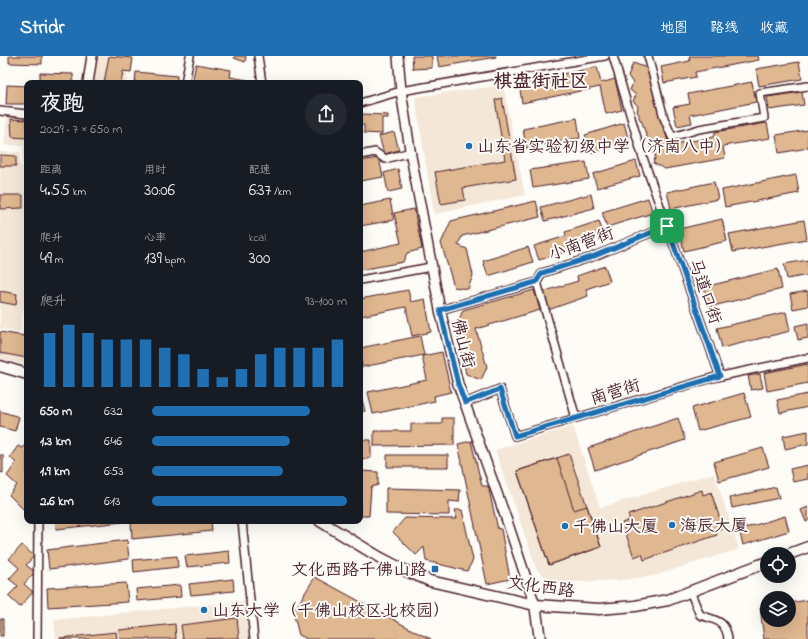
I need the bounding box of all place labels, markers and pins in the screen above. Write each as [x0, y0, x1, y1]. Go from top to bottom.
place label: 山东省实验初级中学（济南八中） [477, 135, 732, 160]
marker: 山东省实验初级中学（济南八中） [464, 141, 474, 151]
pin [650, 209, 684, 243]
place label: 海辰大厦 [680, 514, 748, 539]
place label: 千佛山大厦 [573, 515, 658, 540]
marker: 海辰大厦 [667, 520, 677, 530]
marker: 千佛山大厦 [560, 521, 570, 531]
place label: 文化西路千佛山路 [291, 558, 427, 583]
marker: 文化西路千佛山路 [430, 564, 440, 574]
place label: 山东大学（千佛山校区北校园） [212, 599, 450, 624]
marker: 山东大学（千佛山校区北校园） [199, 605, 209, 615]

